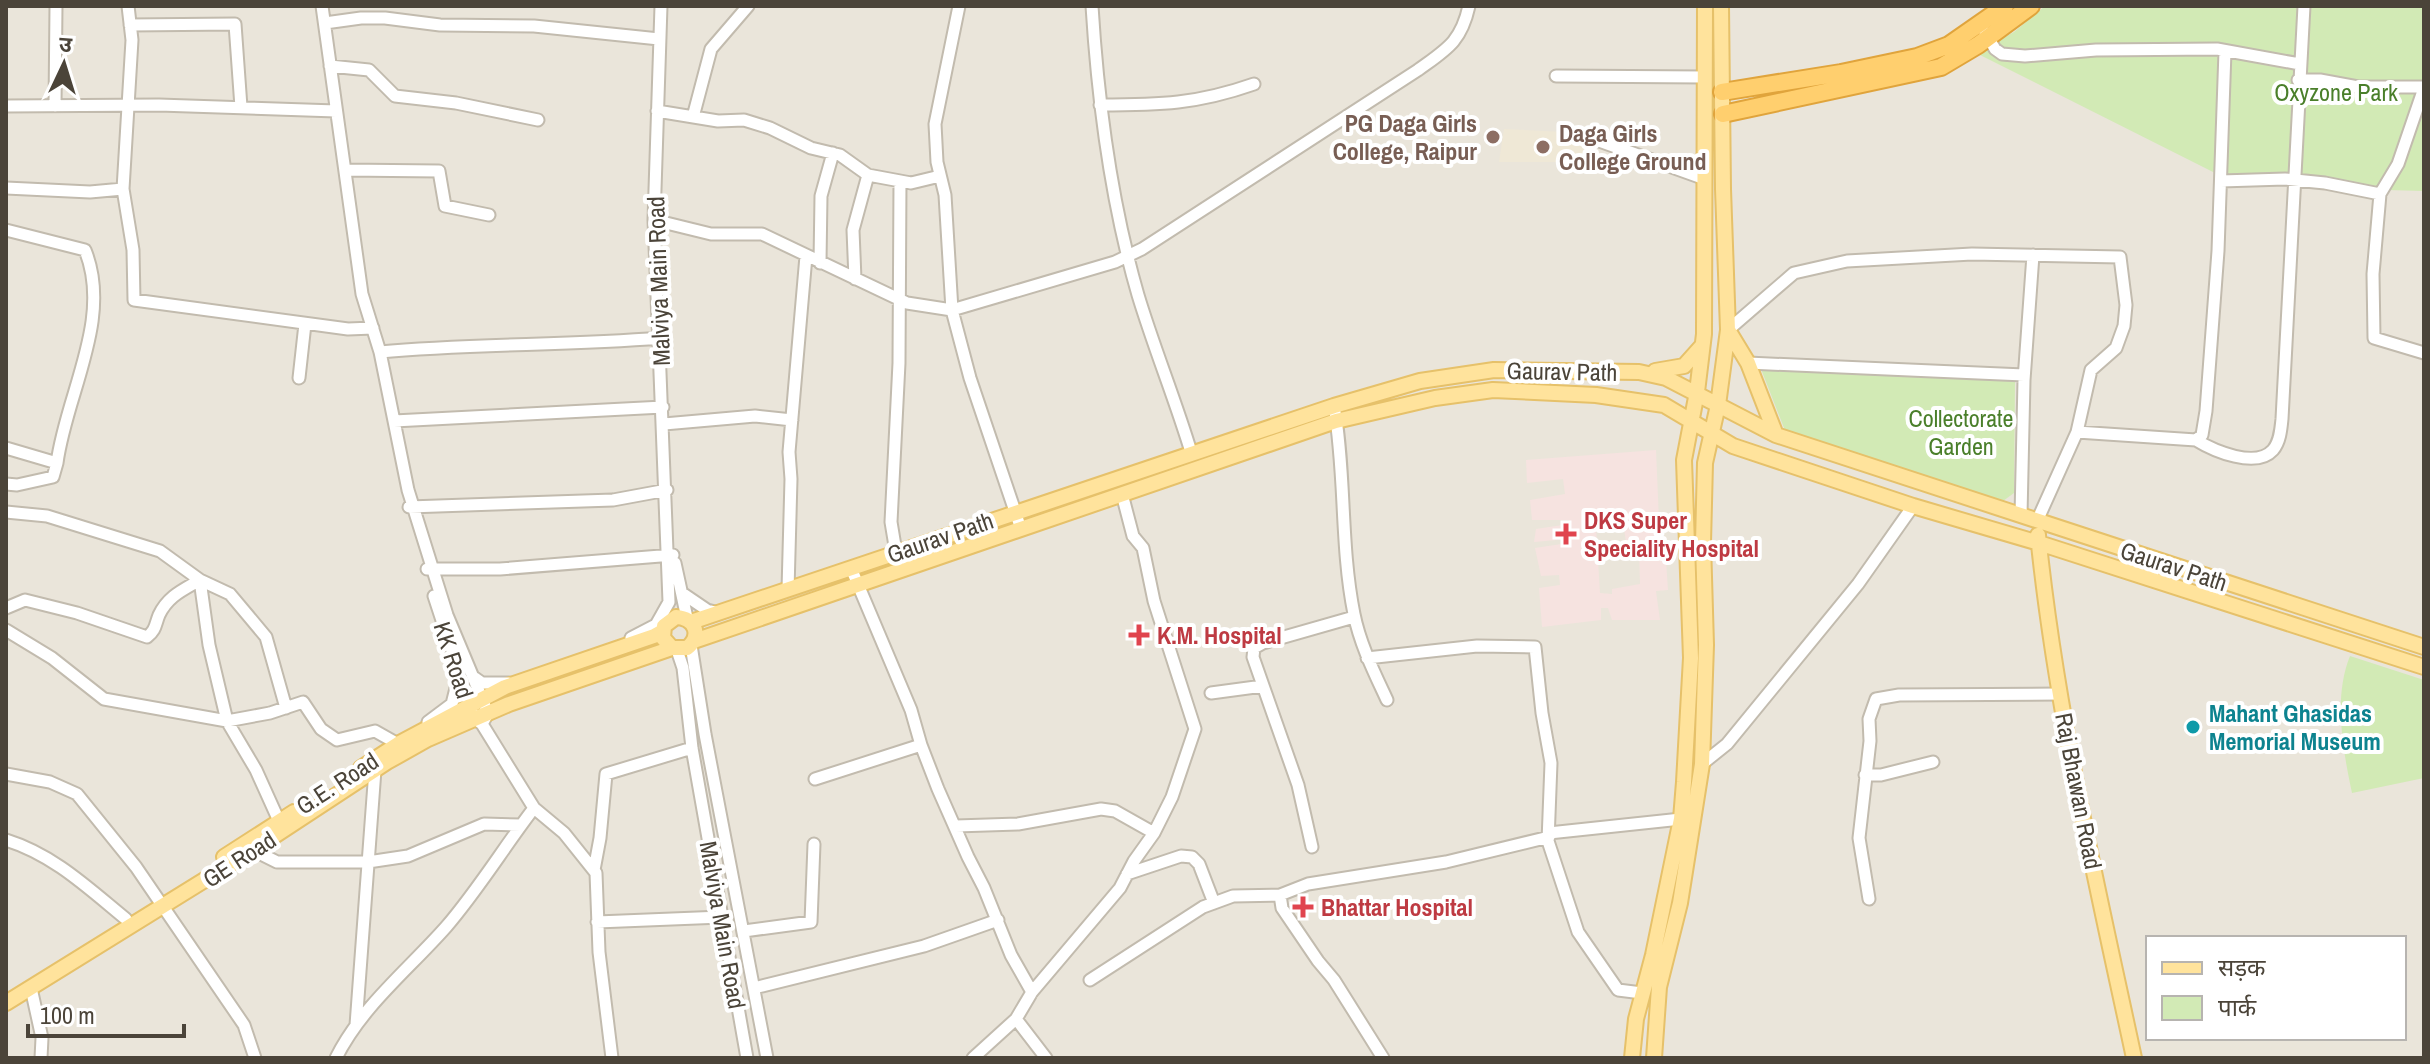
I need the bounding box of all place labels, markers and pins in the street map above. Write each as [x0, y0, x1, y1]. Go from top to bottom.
place label: PG Daga Girls College, Raipur [1333, 107, 1477, 167]
place label: Daga Girls College Ground [1559, 117, 1707, 177]
marker: PG Daga Girls College, Raipur [1484, 128, 1502, 146]
marker: Daga Girls College Ground [1534, 138, 1552, 156]
place label: DKS Super Speciality Hospital [1584, 504, 1759, 564]
marker: DKS Super Speciality Hospital [1555, 523, 1577, 545]
place label: K.M. Hospital [1157, 619, 1282, 651]
marker: K.M. Hospital [1128, 624, 1150, 646]
place label: Mahant Ghasidas Memorial Museum [2209, 697, 2381, 757]
marker: Mahant Ghasidas Memorial Museum [2184, 718, 2202, 736]
place label: Bhattar Hospital [1321, 891, 1473, 923]
marker: Bhattar Hospital [1292, 896, 1314, 918]

